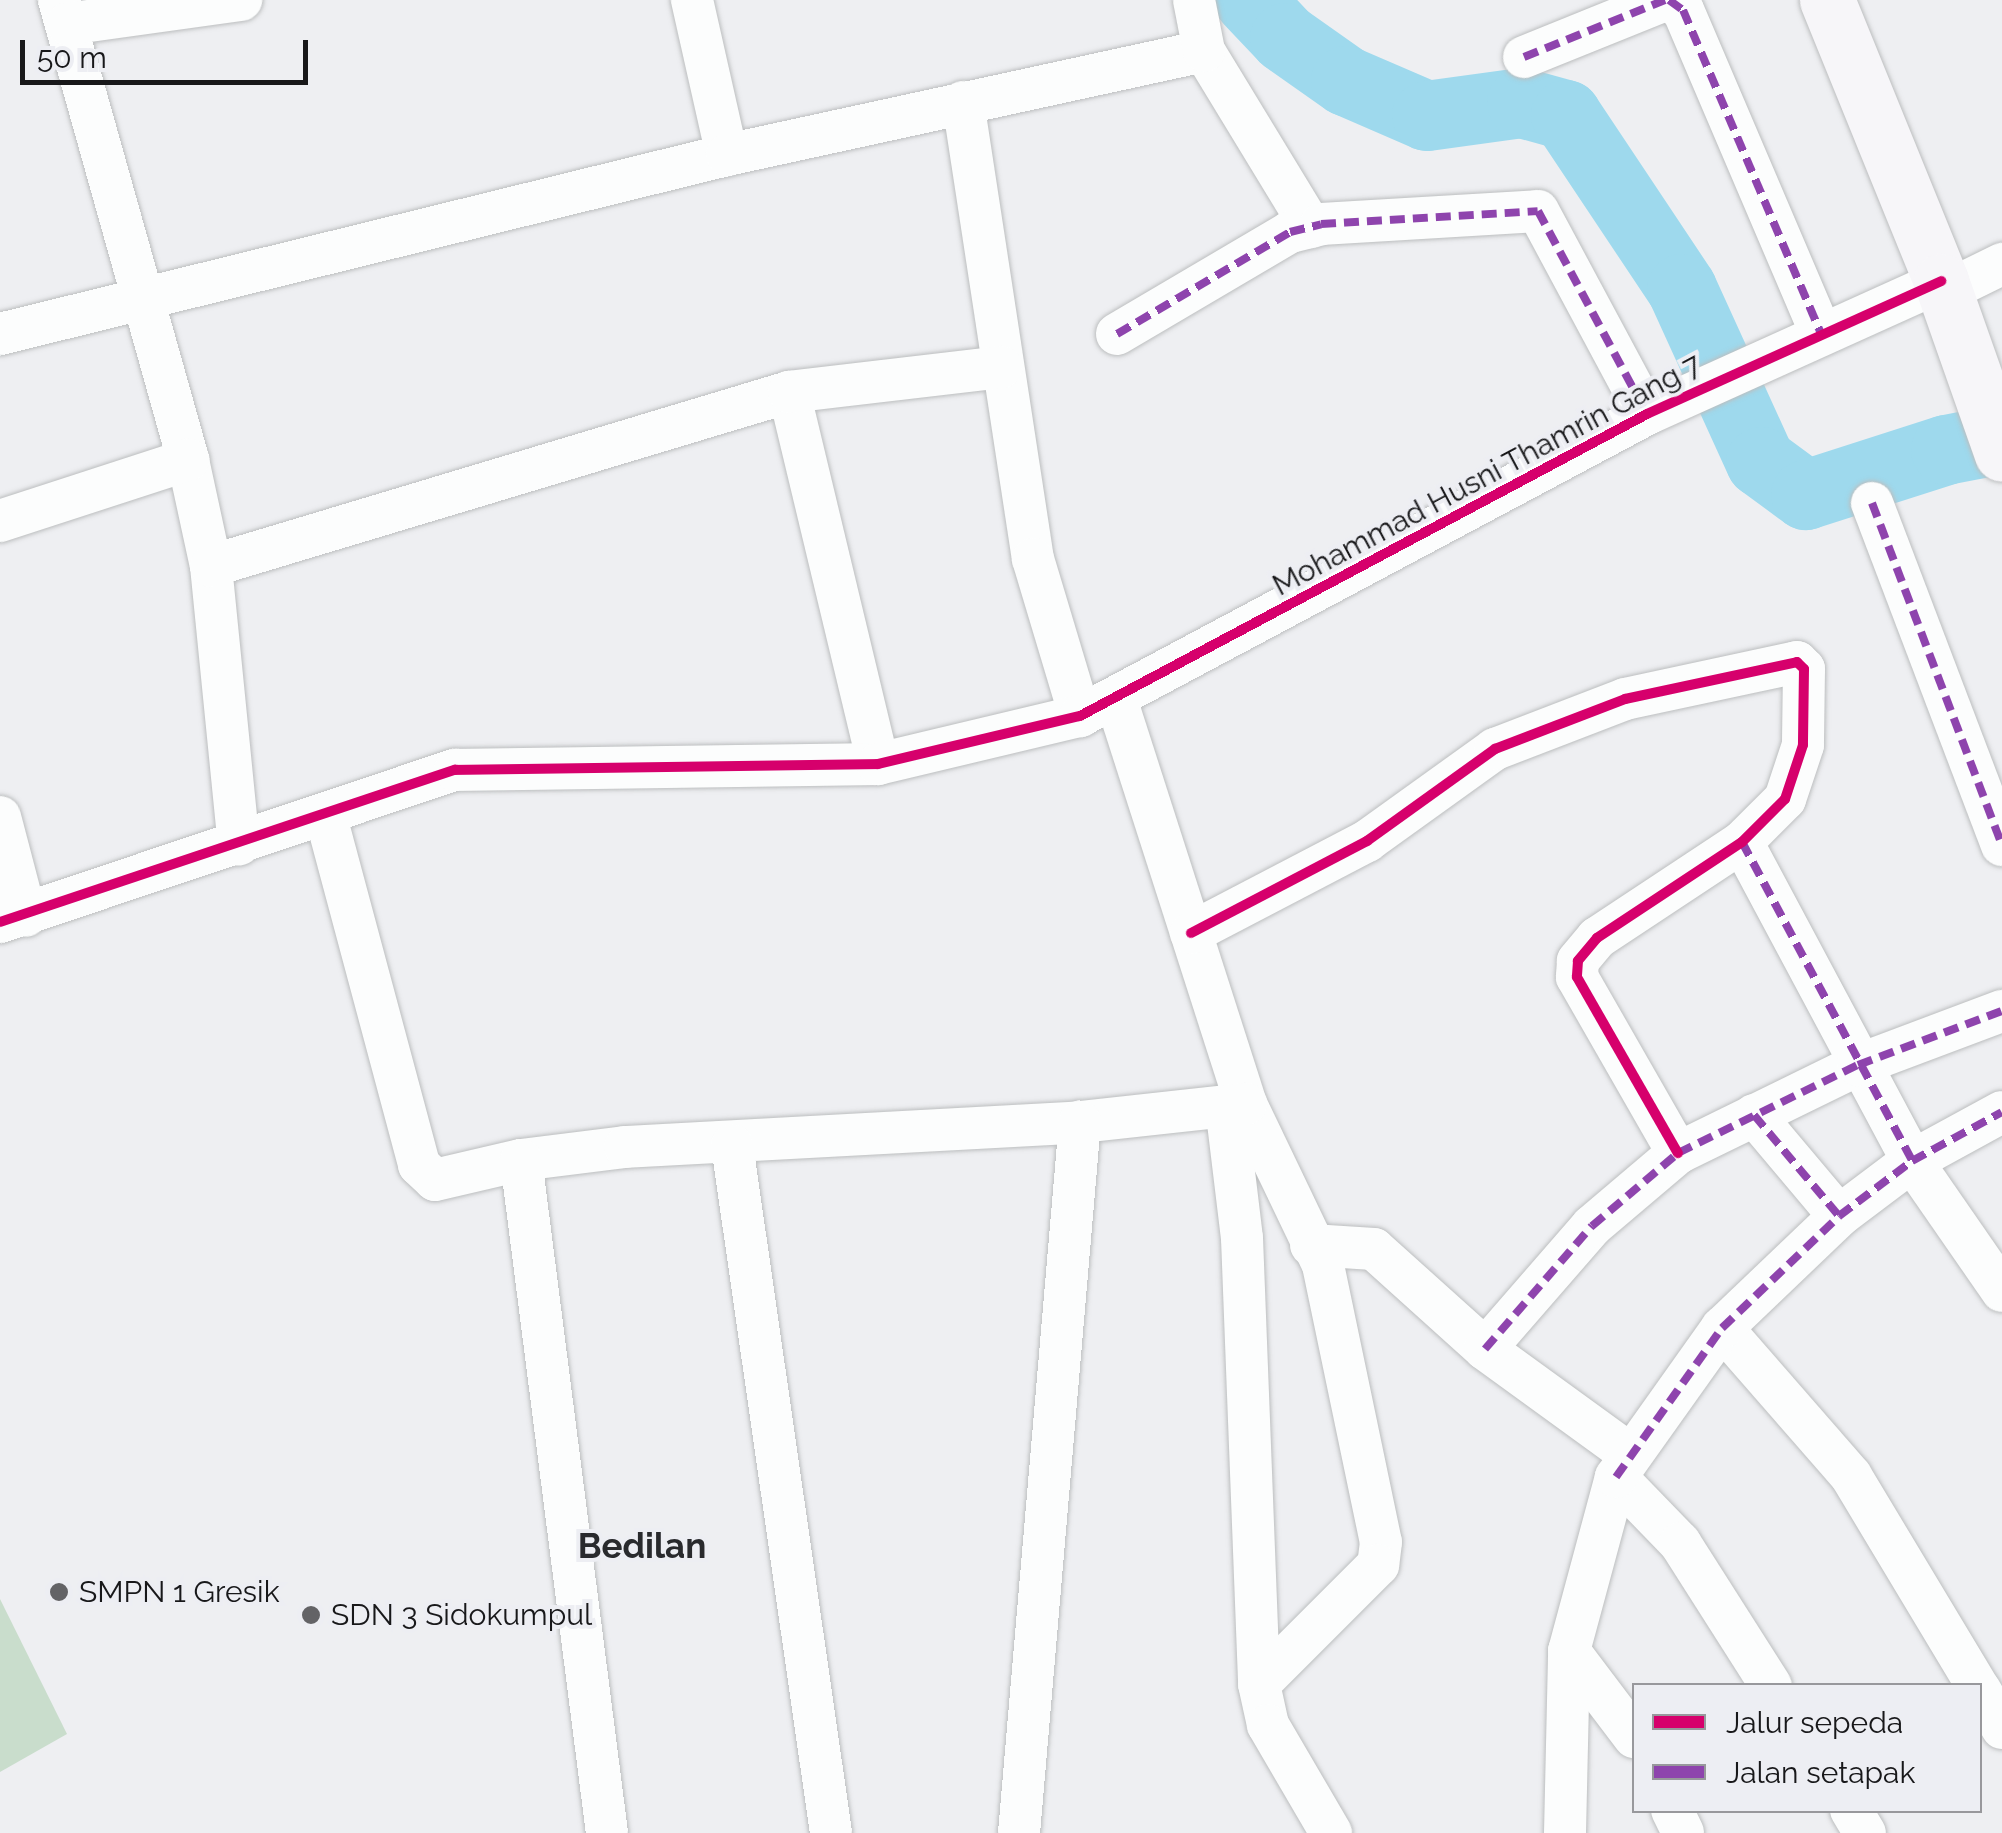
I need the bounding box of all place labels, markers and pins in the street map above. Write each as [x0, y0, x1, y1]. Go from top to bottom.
place label: SMPN 1 Gresik [79, 1574, 280, 1610]
marker: SMPN 1 Gresik [48, 1581, 70, 1603]
place label: SDN 3 Sidokumpul [331, 1597, 592, 1633]
marker: SDN 3 Sidokumpul [300, 1604, 322, 1626]

